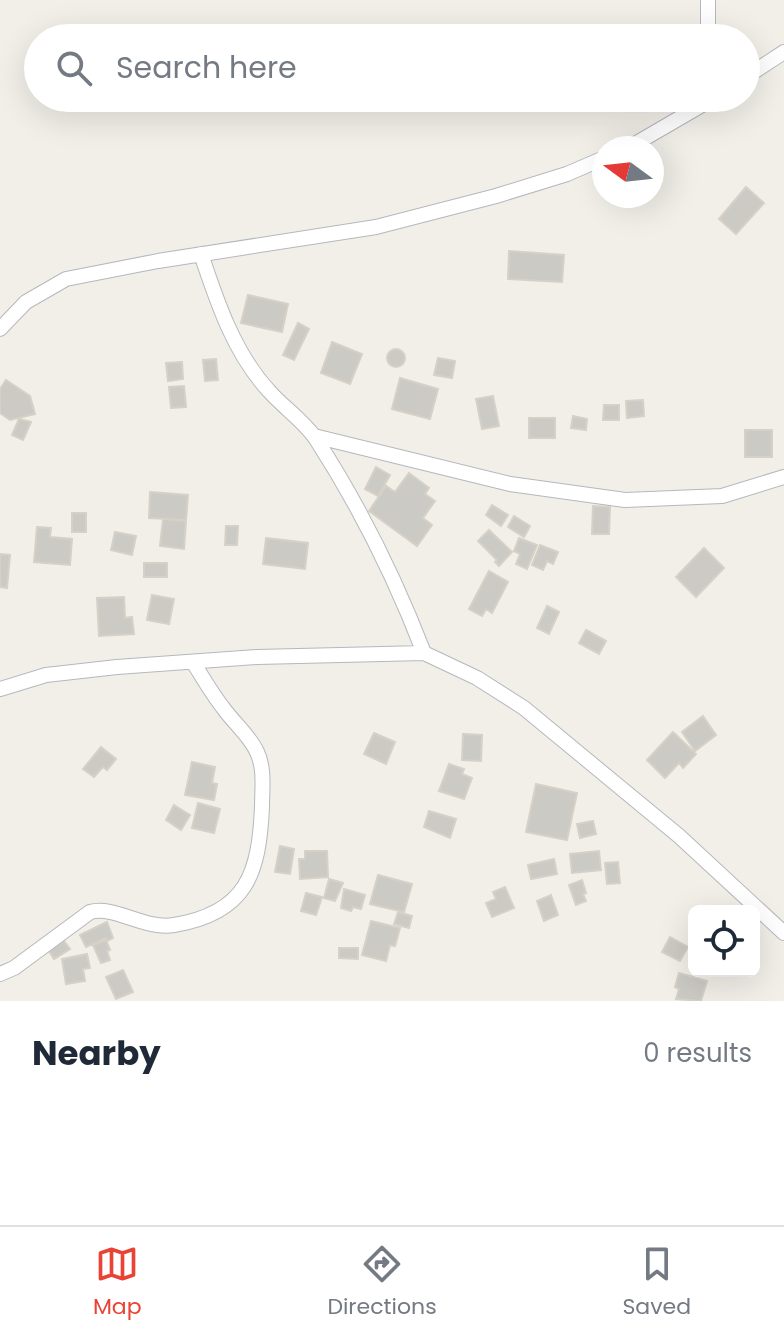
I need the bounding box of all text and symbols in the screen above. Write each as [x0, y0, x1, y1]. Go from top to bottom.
search box [24, 24, 760, 112]
icon: search [52, 46, 96, 90]
text: Search here [116, 46, 297, 89]
north arrow [592, 136, 664, 208]
map controls [688, 905, 760, 977]
button: locate [688, 905, 760, 977]
text: Nearby [32, 1029, 161, 1077]
text: 0 results [643, 1035, 752, 1071]
tab: Map [93, 1242, 142, 1323]
tab: Directions [327, 1242, 437, 1323]
tab: Saved [622, 1242, 691, 1323]

